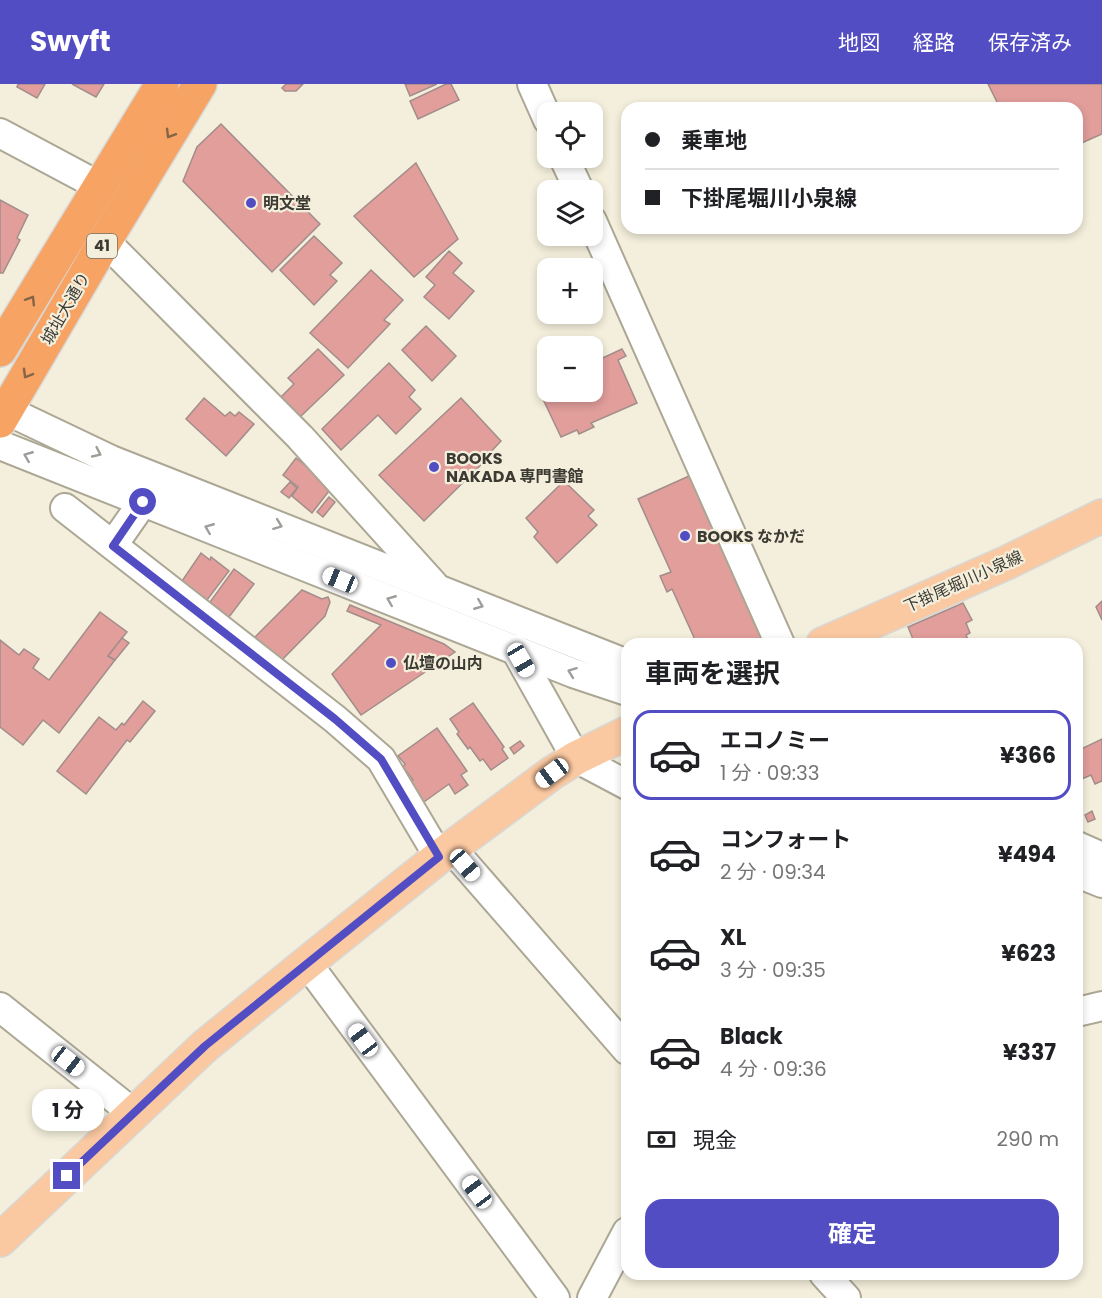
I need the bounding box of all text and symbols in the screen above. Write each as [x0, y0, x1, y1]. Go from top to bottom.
text: Swyft [30, 22, 111, 61]
text: 地図 [838, 28, 880, 57]
text: 経路 [913, 28, 955, 57]
text: 保存済み [988, 28, 1072, 57]
map controls [537, 102, 603, 402]
button: locate [537, 102, 603, 168]
text: 乗車地 [681, 125, 747, 156]
one-way arrow [166, 128, 178, 138]
button: layers [537, 180, 603, 246]
text: 下掛尾堀川小泉線 [681, 183, 857, 214]
place label: 明文堂 [263, 192, 311, 215]
marker: 明文堂 [244, 196, 258, 210]
road number: 41 [87, 234, 117, 258]
button: + [537, 258, 603, 324]
street label: 城址大通り [35, 268, 95, 349]
one-way arrow [23, 296, 35, 306]
button: − [537, 336, 603, 402]
one-way arrow [23, 368, 34, 378]
one-way arrow [90, 446, 101, 458]
place label: BOOKS NAKADA 専門書館 [446, 447, 584, 488]
one-way arrow [23, 451, 34, 463]
marker: BOOKS NAKADA 専門書館 [427, 460, 441, 474]
route start [129, 488, 156, 515]
one-way arrow [272, 518, 283, 531]
one-way arrow [205, 523, 216, 535]
place label: BOOKS なかだ [697, 525, 805, 548]
marker: BOOKS なかだ [678, 529, 692, 543]
street label: 下掛尾堀川小泉線 [900, 545, 1026, 618]
car [320, 565, 360, 595]
one-way arrow [386, 595, 397, 607]
one-way arrow [472, 598, 483, 610]
car [504, 640, 538, 680]
place label: 仏壇の山内 [403, 652, 483, 675]
text: 車両を選択 [645, 655, 780, 692]
marker: 仏壇の山内 [384, 656, 398, 670]
one-way arrow [567, 666, 578, 679]
text: エコノミー [720, 725, 830, 756]
icon: car [648, 728, 702, 782]
text: ¥366 [1000, 740, 1056, 771]
car [532, 755, 572, 791]
text: 1 分 · 09:33 [720, 759, 820, 787]
text: コンフォート [720, 824, 851, 855]
icon: car [648, 827, 702, 881]
text: ¥494 [998, 839, 1056, 870]
car [446, 846, 484, 884]
text: 2 分 · 09:34 [720, 858, 826, 886]
text: XL [720, 922, 746, 953]
icon: car [648, 926, 702, 980]
text: ¥623 [1001, 938, 1056, 969]
text: 3 分 · 09:35 [720, 956, 826, 984]
car [345, 1020, 381, 1060]
text: Black [720, 1021, 783, 1052]
icon: car [648, 1025, 702, 1079]
text: ¥337 [1003, 1037, 1056, 1068]
car [48, 1043, 88, 1079]
text: 4 分 · 09:36 [720, 1055, 827, 1083]
callout: 1 分 [31, 1089, 103, 1131]
text: 1 分 [52, 1096, 84, 1124]
icon: cash [645, 1123, 678, 1156]
text: 現金 [693, 1125, 737, 1156]
text: 290 m [996, 1125, 1059, 1153]
route end [53, 1162, 80, 1189]
car [459, 1172, 495, 1212]
button: 確定 [645, 1199, 1059, 1268]

